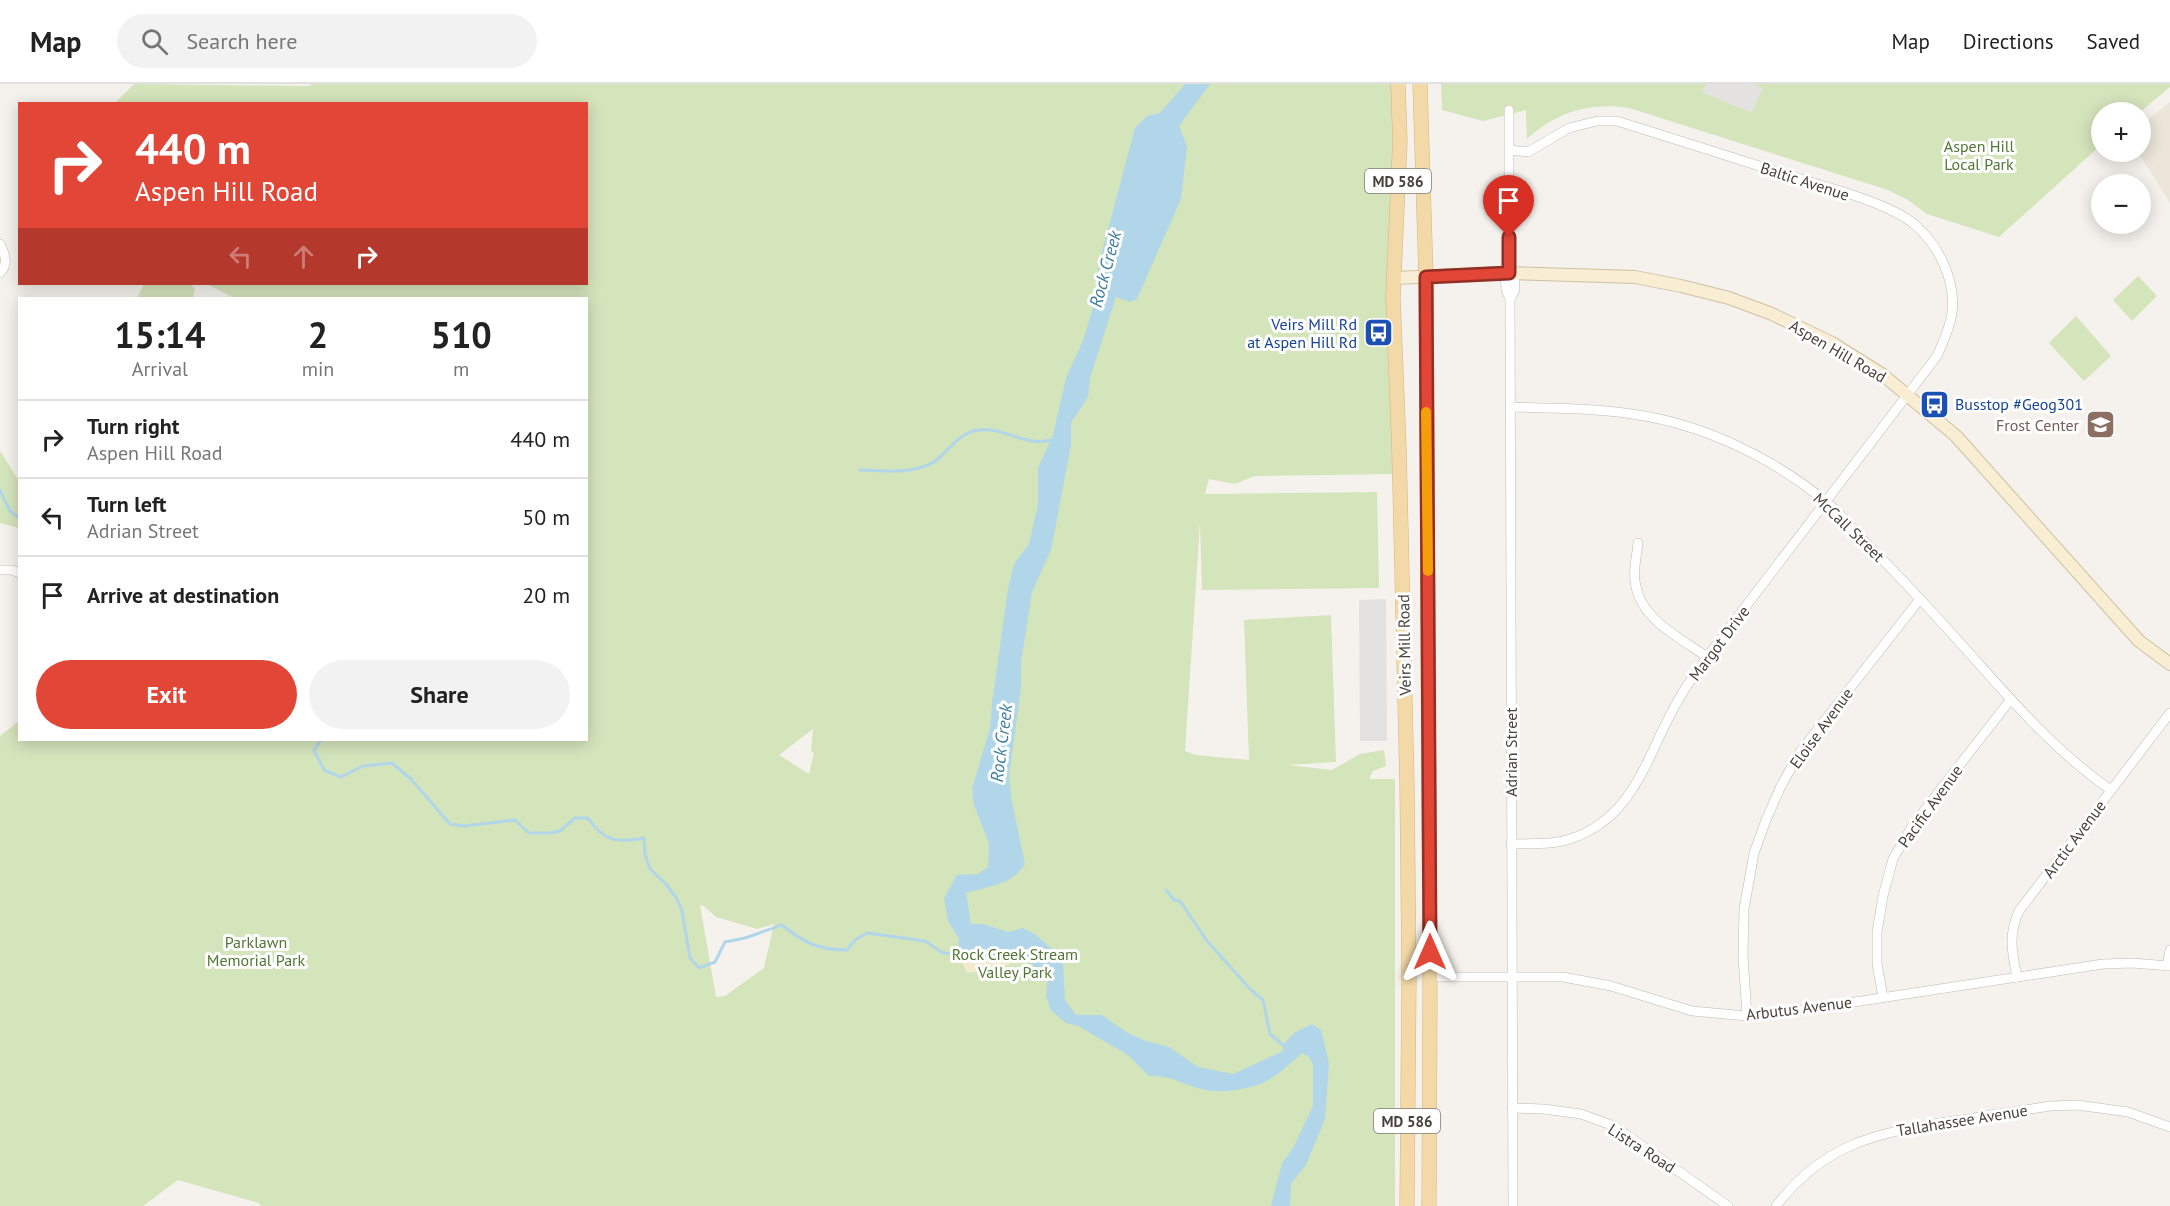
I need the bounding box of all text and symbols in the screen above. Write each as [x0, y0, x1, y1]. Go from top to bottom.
search box [117, 14, 537, 68]
text: Map [30, 23, 81, 60]
icon: search [138, 25, 171, 58]
text: Search here [186, 27, 297, 55]
text: Map [1891, 28, 1930, 55]
text: Directions [1963, 28, 2054, 55]
text: Saved [2087, 28, 2140, 55]
map controls [2091, 102, 2151, 234]
button: + [2091, 102, 2151, 162]
text: 440 m [135, 121, 251, 176]
icon: right [36, 126, 114, 204]
park label: Aspen Hill Local Park [1944, 136, 2014, 174]
street label: Baltic Avenue [1758, 157, 1852, 205]
road number: MD 586 [1365, 169, 1431, 193]
text: Aspen Hill Road [135, 174, 318, 208]
button: − [2091, 174, 2151, 234]
pin [1483, 175, 1534, 237]
icon: arrive [1492, 184, 1525, 217]
water label: Rock Creek [1084, 227, 1126, 310]
icon: left [224, 240, 257, 273]
icon: ahead [287, 240, 320, 273]
icon: right [350, 240, 383, 273]
text: 15:14 [114, 311, 206, 358]
text: 2 [308, 311, 328, 358]
text: 510 [431, 311, 492, 358]
place label: Veirs Mill Rd at Aspen Hill Rd [1247, 314, 1357, 352]
street label: Aspen Hill Road [1786, 315, 1890, 387]
bus stop icon: Veirs Mill Rd at Aspen Hill Rd [1362, 317, 1394, 349]
text: Arrival [132, 356, 188, 382]
text: min [302, 356, 334, 382]
text: m [453, 356, 469, 382]
bus stop icon: Busstop #Geog301 [1918, 388, 1950, 420]
place label: Busstop #Geog301 [1955, 394, 2083, 414]
school or university icon: Frost Center [2084, 409, 2116, 441]
text: Turn right [87, 412, 179, 440]
place label: Frost Center [1996, 415, 2080, 435]
icon: right [36, 423, 69, 456]
text: 440 m [510, 425, 570, 453]
text: Aspen Hill Road [87, 440, 223, 466]
street label: McCall Street [1809, 488, 1889, 566]
text: Turn left [87, 490, 167, 518]
icon: left [36, 501, 69, 534]
text: 50 m [522, 503, 570, 531]
text: Adrian Street [87, 518, 199, 544]
icon: arrive [36, 579, 69, 612]
text: Arrive at destination [87, 581, 279, 609]
text: 20 m [522, 581, 570, 609]
street label: Veirs Mill Road [1393, 594, 1415, 697]
street label: Margot Drive [1684, 602, 1754, 684]
button: Exit [36, 660, 297, 729]
button: Share [309, 660, 570, 729]
street label: Eloise Avenue [1785, 684, 1857, 772]
water label: Rock Creek [985, 702, 1017, 783]
street label: Adrian Street [1501, 707, 1521, 797]
street label: Pacific Avenue [1893, 761, 1967, 851]
street label: Arctic Avenue [2038, 796, 2110, 882]
position arrow [1398, 920, 1462, 984]
park label: Parklawn Memorial Park [207, 932, 306, 970]
park label: Rock Creek Stream Valley Park [952, 944, 1078, 982]
street label: Arbutus Avenue [1745, 992, 1853, 1024]
street label: Tallahassee Avenue [1895, 1100, 2029, 1140]
road number: MD 586 [1374, 1109, 1440, 1133]
street label: Listra Road [1605, 1119, 1679, 1177]

